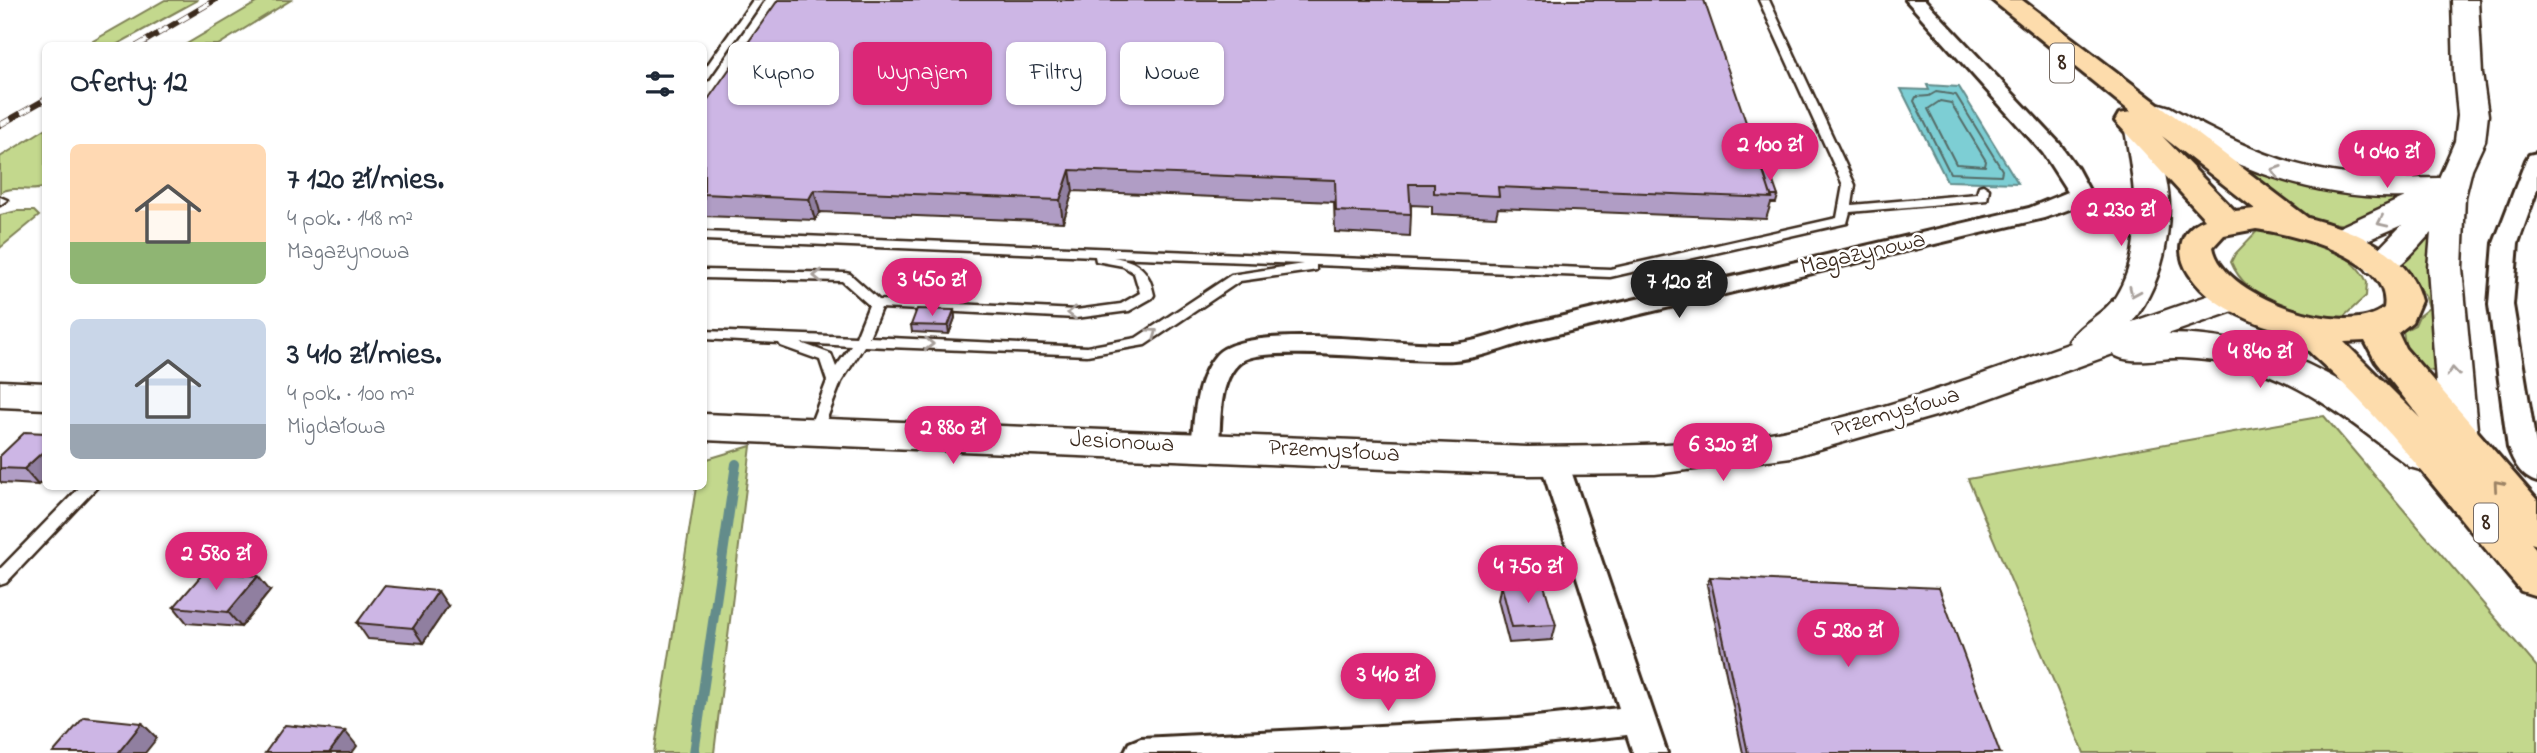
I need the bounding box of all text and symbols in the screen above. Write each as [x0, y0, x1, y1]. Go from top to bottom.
chip: Kupno [728, 42, 839, 105]
chip: Wynajem [853, 42, 992, 105]
chip: Filtry [1006, 42, 1106, 105]
chip: Nowe [1120, 42, 1224, 105]
road number: 8 [2050, 44, 2074, 82]
text: Oferty: 12 [70, 62, 188, 106]
icon: filters [641, 65, 679, 103]
pin: 2 100 zł [1698, 124, 1842, 183]
text: 2 100 zł [1738, 129, 1802, 162]
pin: 4 040 zł [2315, 130, 2459, 190]
text: 4 040 zł [2354, 136, 2420, 169]
text: 7 120 zł/mies. [287, 159, 444, 203]
one-way arrow [2271, 165, 2283, 179]
icon: home [126, 172, 210, 256]
pin: 2 230 zł [2049, 188, 2193, 248]
text: 2 230 zł [2087, 194, 2155, 227]
text: 4 pok. · 148 m² [287, 203, 413, 236]
one-way arrow [2377, 214, 2389, 228]
street label: Magazynowa [1797, 223, 1929, 286]
text: Magazynowa [287, 236, 409, 269]
pin: 3 450 zł [860, 258, 1004, 318]
pin: 7 120 zł [1607, 260, 1751, 320]
text: 3 450 zł [898, 264, 966, 297]
text: 7 120 zł [1647, 266, 1711, 299]
one-way arrow [812, 269, 823, 284]
one-way arrow [2128, 285, 2142, 297]
one-way arrow [1066, 305, 1077, 321]
one-way arrow [1145, 328, 1158, 341]
pin: 4 840 zł [2188, 330, 2332, 390]
text: 3 410 zł/mies. [287, 334, 441, 378]
one-way arrow [924, 336, 935, 351]
text: 4 840 zł [2228, 336, 2292, 369]
icon: home [126, 347, 210, 431]
one-way arrow [2446, 367, 2461, 378]
text: 4 pok. · 100 m² [287, 378, 415, 411]
street label: Przemysłowa [1828, 378, 1964, 449]
pin: 2 880 zł [881, 406, 1025, 466]
text: Migdałowa [287, 411, 386, 444]
text: 2 880 zł [921, 412, 985, 445]
street label: Jesionowa [1069, 423, 1175, 463]
pin: 6 320 zł [1651, 424, 1795, 483]
text: 6 320 zł [1689, 429, 1757, 462]
street label: Przemysłowa [1267, 431, 1401, 474]
one-way arrow [2494, 480, 2506, 493]
road number: 8 [2474, 503, 2498, 542]
pin: 2 580 zł [144, 532, 288, 592]
text: 2 580 zł [181, 538, 251, 571]
pin: 4 750 zł [1456, 546, 1600, 605]
text: 4 750 zł [1494, 551, 1562, 584]
pin: 5 280 zł [1776, 610, 1920, 669]
text: 5 280 zł [1813, 615, 1883, 648]
pin: 3 410 zł [1316, 654, 1460, 713]
text: 3 410 zł [1357, 659, 1419, 692]

